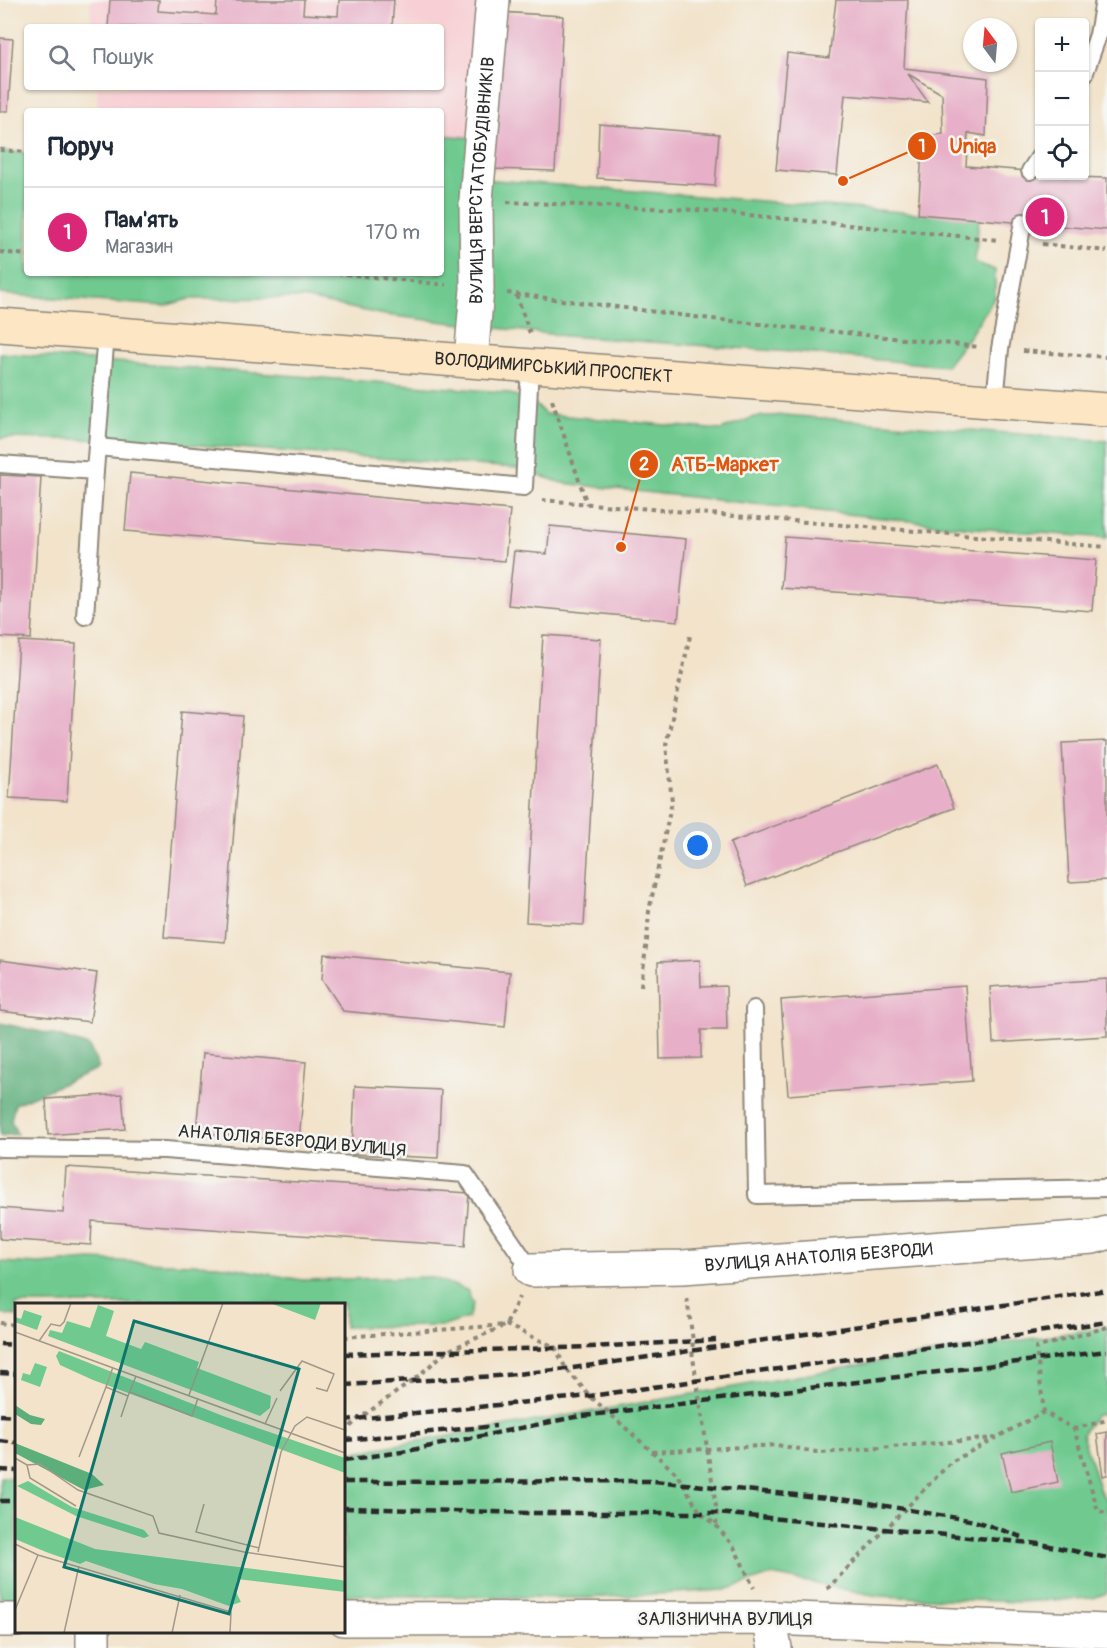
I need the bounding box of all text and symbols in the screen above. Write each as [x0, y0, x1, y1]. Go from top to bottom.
north arrow [963, 18, 1017, 72]
map controls [1035, 18, 1089, 180]
button: + [1035, 18, 1089, 72]
search box [24, 24, 444, 90]
icon: search [45, 41, 78, 74]
text: Пошук [93, 43, 154, 71]
street label: ВУЛИЦЯ ВЕРСТАТОБУДІВНИКІВ [464, 56, 500, 305]
button: − [1035, 72, 1089, 126]
button: locate [1035, 126, 1089, 180]
callout: Uniqa [907, 127, 1008, 165]
text: Поруч [48, 131, 114, 163]
text: Uniqa [950, 134, 996, 159]
text: 1 [918, 135, 926, 158]
pin: 1 [1026, 194, 1064, 240]
text: Пам'ять [105, 206, 179, 234]
text: 1 [64, 220, 71, 245]
text: 170 m [366, 220, 420, 245]
text: Магазин [105, 234, 173, 259]
street label: ВОЛОДИМИРСЬКИЙ ПРОСПЕКТ [433, 347, 673, 388]
callout: АТБ-Маркет [629, 445, 791, 483]
text: АТБ-Маркет [671, 452, 780, 477]
text: 2 [639, 453, 649, 476]
your location [683, 831, 712, 860]
street label: АНАТОЛІЯ БЕЗРОДИ ВУЛИЦЯ [177, 1120, 407, 1162]
street label: ВУЛИЦЯ АНАТОЛІЯ БЕЗРОДИ [703, 1237, 934, 1277]
inset map [15, 1303, 345, 1633]
street label: ЗАЛІЗНИЧНА ВУЛИЦЯ [638, 1608, 812, 1631]

